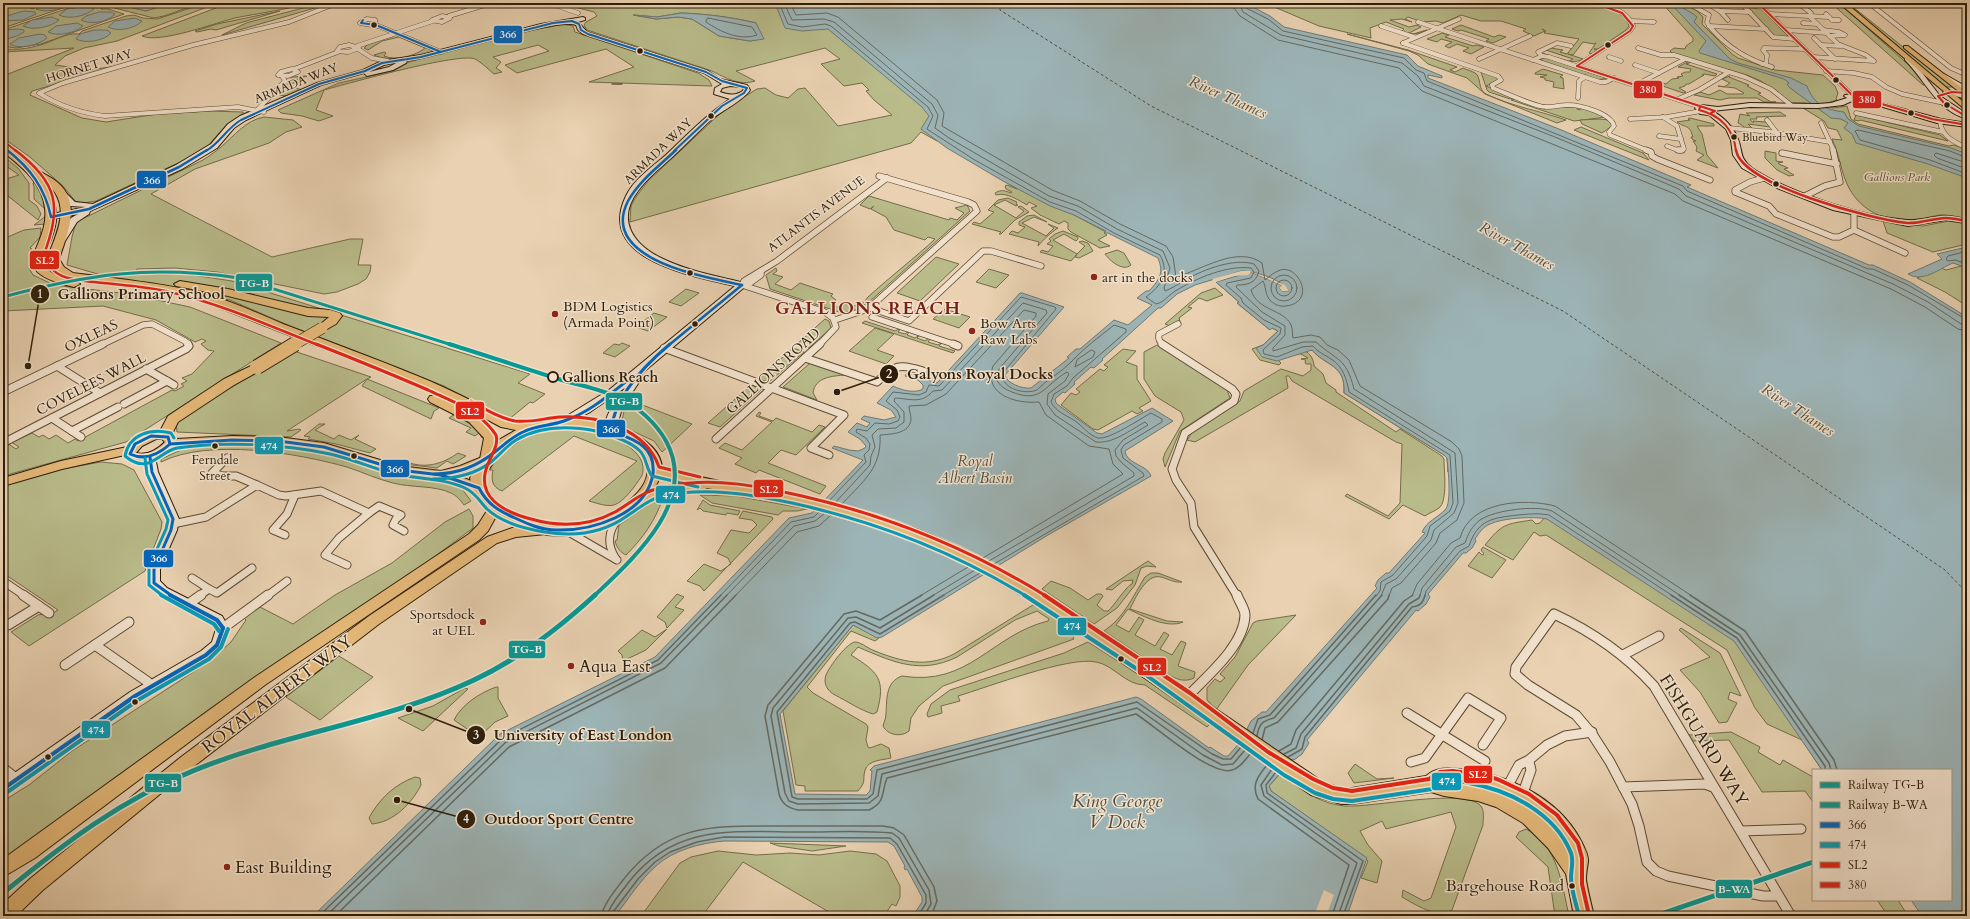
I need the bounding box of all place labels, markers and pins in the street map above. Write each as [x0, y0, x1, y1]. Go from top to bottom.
unlabelled marker [369, 20, 379, 30]
unlabelled marker [1603, 40, 1613, 50]
unlabelled marker [635, 46, 645, 56]
unlabelled marker [1831, 75, 1841, 85]
unlabelled marker [1942, 100, 1952, 110]
unlabelled marker [1906, 108, 1916, 118]
unlabelled marker [706, 111, 716, 121]
place label: Bluebird Way [1742, 130, 1808, 145]
marker: Bluebird Way [1729, 132, 1739, 142]
unlabelled marker [1771, 179, 1781, 189]
unlabelled marker [685, 268, 695, 278]
place label: art in the docks [1102, 268, 1193, 287]
marker: art in the docks [1089, 272, 1099, 282]
callout: Gallions Primary School [30, 280, 233, 307]
place label: BDM Logistics (Armada Point) [563, 297, 654, 332]
marker: BDM Logistics (Armada Point) [550, 309, 560, 319]
place label: Bow Arts Raw Labs [980, 314, 1038, 349]
unlabelled marker [690, 319, 700, 329]
marker: Bow Arts Raw Labs [967, 326, 977, 336]
callout: Galyons Royal Docks [879, 360, 1062, 387]
place label: Gallions Reach [562, 368, 658, 387]
marker: Gallions Reach [547, 371, 559, 383]
marker: Ferndale Street [210, 441, 220, 451]
place label: Ferndale Street [191, 451, 239, 485]
unlabelled marker [349, 451, 359, 461]
place label: Sportsdock at UEL [410, 605, 476, 640]
marker: Sportsdock at UEL [478, 617, 488, 627]
unlabelled marker [1116, 654, 1126, 664]
place label: Aqua East [579, 655, 651, 678]
marker: Aqua East [566, 661, 576, 671]
unlabelled marker [130, 697, 140, 707]
callout: University of East London [466, 721, 680, 748]
unlabelled marker [43, 752, 53, 762]
callout: Outdoor Sport Centre [456, 805, 642, 832]
place label: East Building [235, 856, 332, 879]
marker: East Building [222, 862, 232, 872]
place label: Bargehouse Road [1446, 875, 1564, 897]
marker: Bargehouse Road [1567, 881, 1577, 891]

